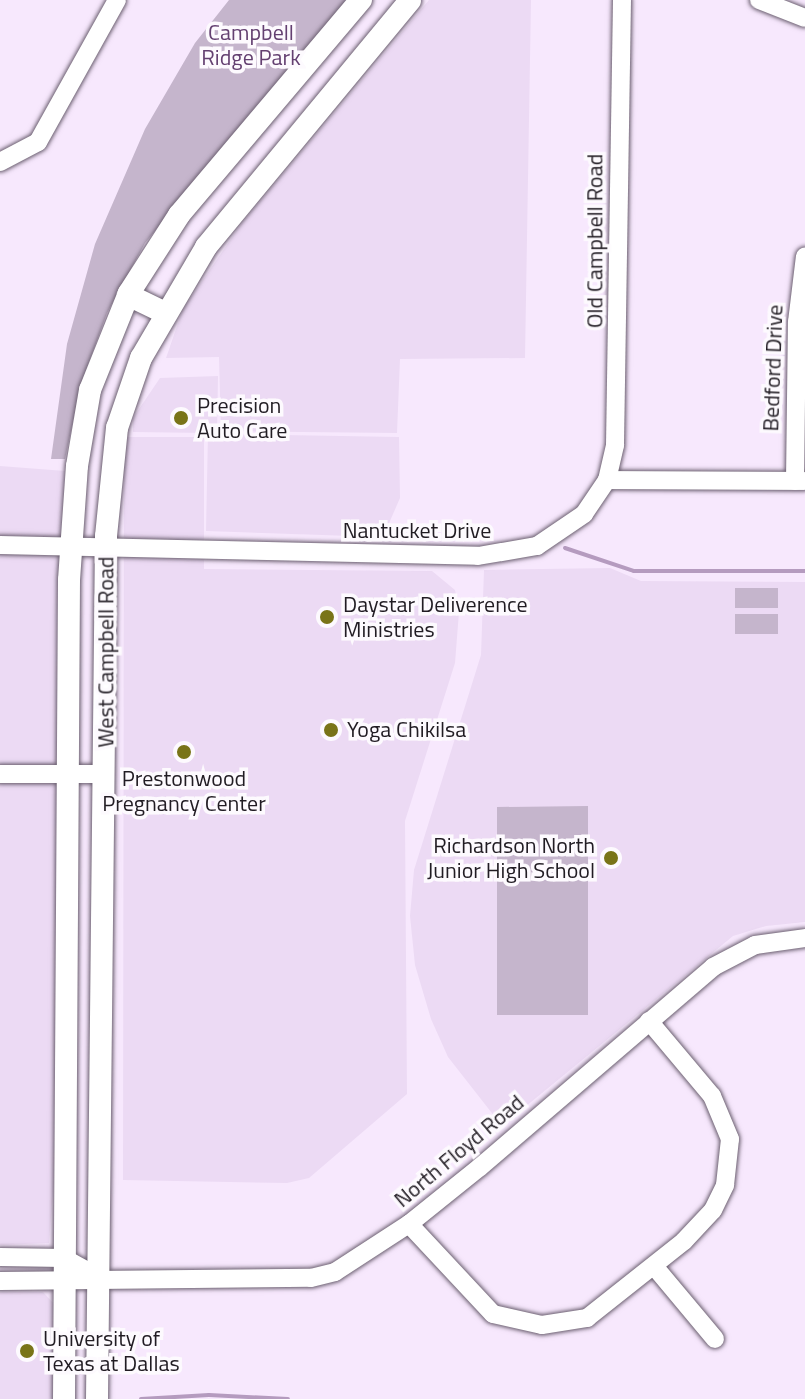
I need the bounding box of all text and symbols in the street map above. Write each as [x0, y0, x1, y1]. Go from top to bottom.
park label: Campbell Ridge Park [201, 19, 301, 70]
street label: Old Campbell Road [582, 154, 608, 328]
street label: Bedford Drive [758, 304, 788, 432]
place label: Precision Auto Care [197, 392, 287, 444]
marker: Precision Auto Care [172, 409, 190, 427]
street label: Nantucket Drive [343, 518, 491, 544]
street label: West Campbell Road [93, 556, 119, 748]
place label: Daystar Deliverence Ministries [343, 591, 528, 642]
marker: Daystar Deliverence Ministries [318, 608, 336, 626]
place label: Yoga Chikilsa [347, 717, 466, 743]
marker: Yoga Chikilsa [322, 721, 340, 739]
marker: Prestonwood Pregnancy Center [175, 743, 193, 761]
place label: Prestonwood Pregnancy Center [102, 765, 266, 816]
place label: Richardson North Junior High School [427, 832, 595, 884]
marker: Richardson North Junior High School [602, 849, 620, 867]
street label: North Floyd Road [389, 1089, 529, 1213]
place label: University of Texas at Dallas [43, 1325, 180, 1376]
marker: University of Texas at Dallas [18, 1342, 36, 1360]

